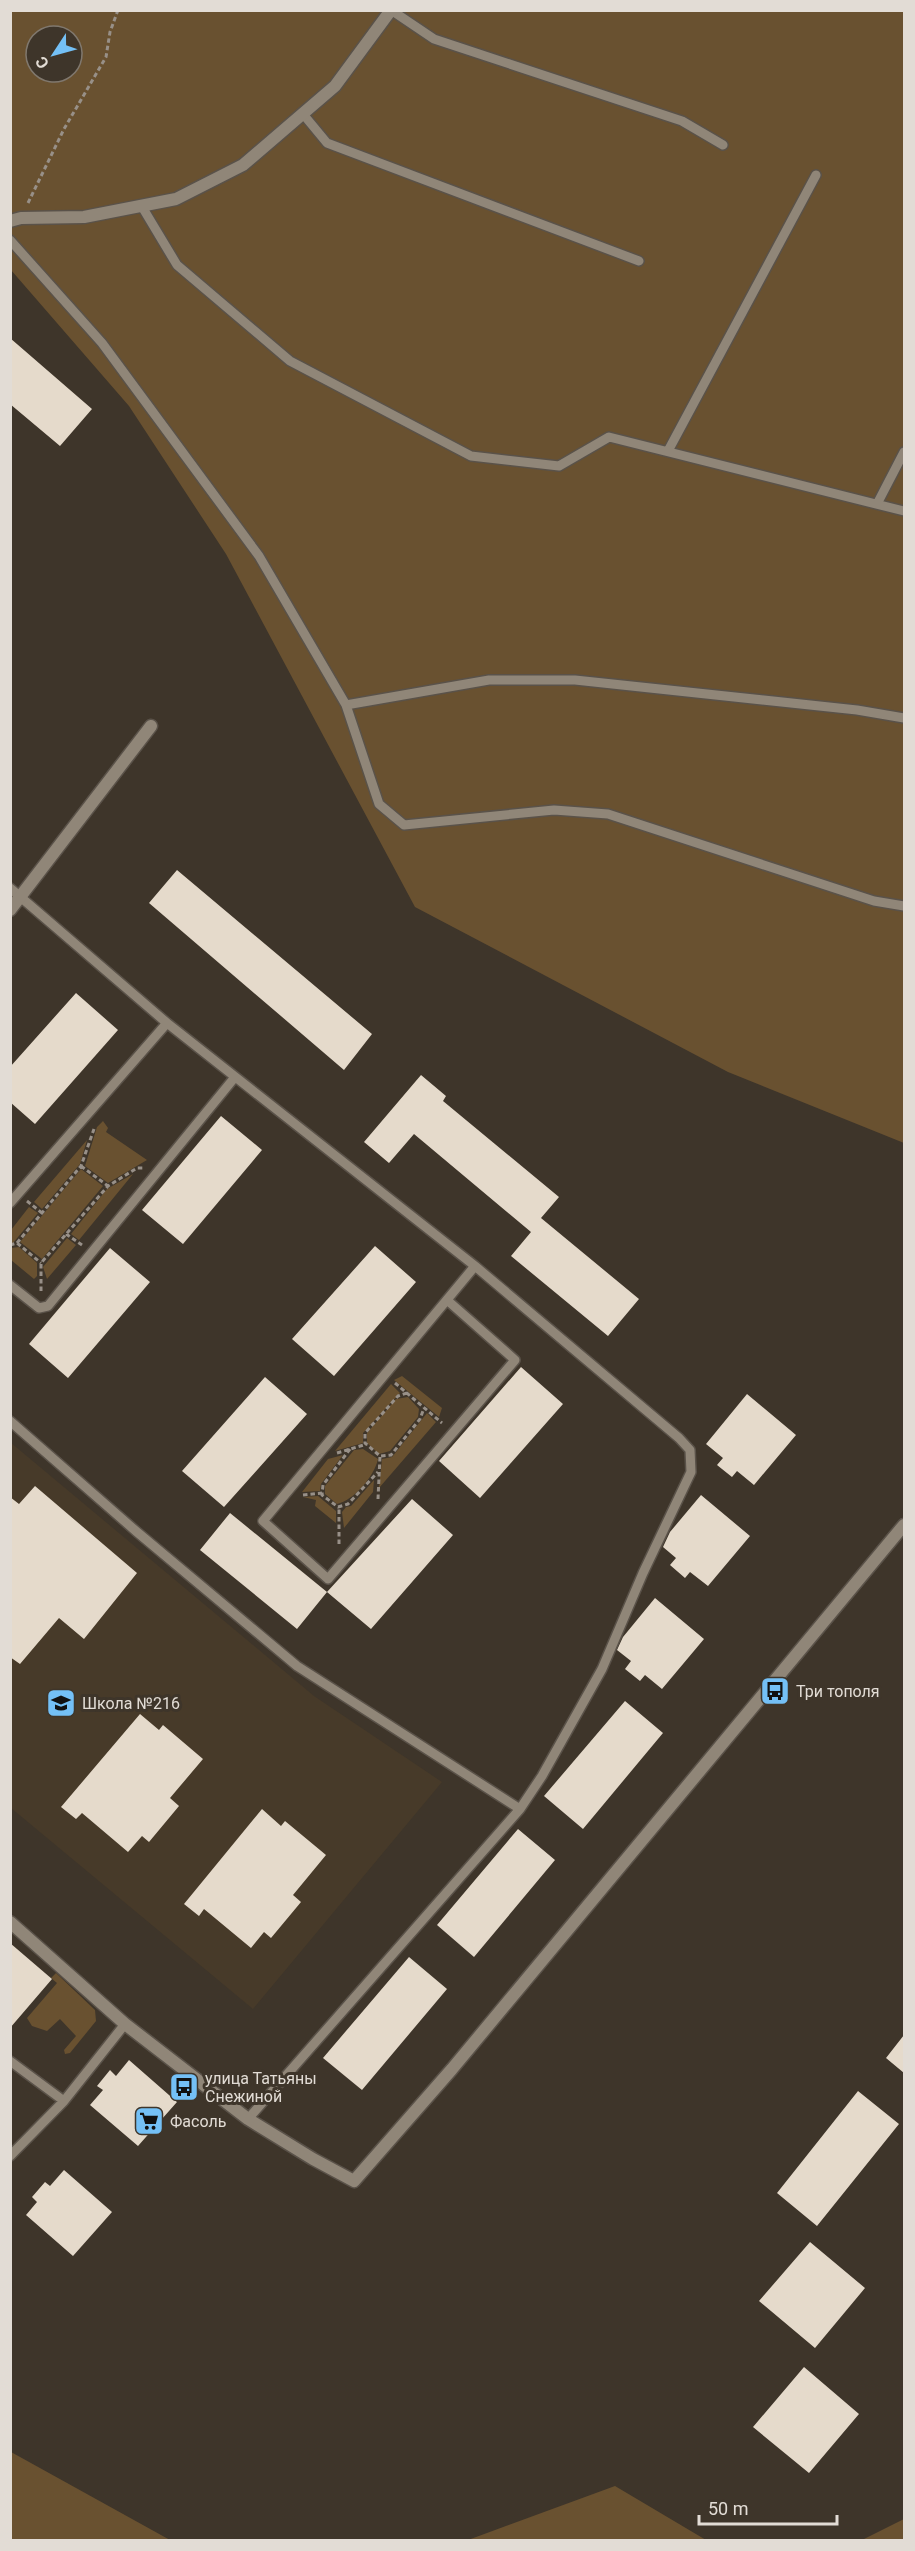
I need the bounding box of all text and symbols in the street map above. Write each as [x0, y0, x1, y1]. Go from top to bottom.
north arrow [24, 24, 84, 84]
text: С [32, 53, 53, 72]
bus stop icon: Три тополя [759, 1675, 791, 1707]
place label: Три тополя [796, 1682, 880, 1701]
school or university icon: Школа №216 [45, 1687, 77, 1719]
place label: Школа №216 [82, 1694, 180, 1713]
place label: улица Татьяны Снежиной [205, 2069, 317, 2106]
bus stop icon: улица Татьяны Снежиной [168, 2071, 200, 2103]
supermarket icon: Фасоль [133, 2105, 165, 2137]
place label: Фасоль [170, 2112, 226, 2131]
scale bar [699, 2488, 837, 2526]
text: 50 m [708, 2498, 748, 2519]

